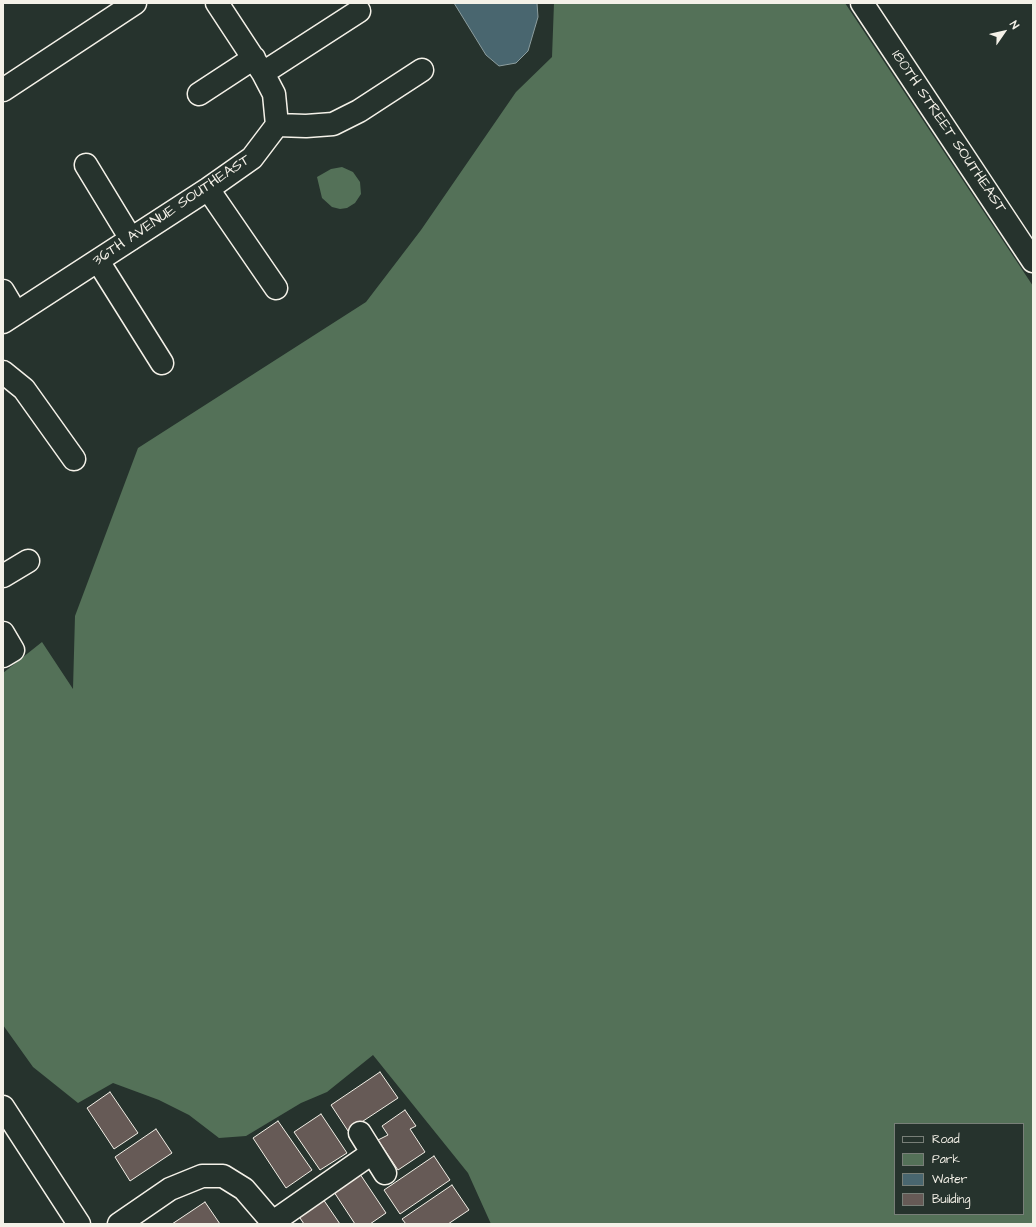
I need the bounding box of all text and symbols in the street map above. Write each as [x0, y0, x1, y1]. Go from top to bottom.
north arrow [984, 12, 1024, 52]
text: N [1006, 18, 1023, 32]
street label: 180TH STREET SOUTHEAST [887, 47, 1009, 217]
street label: 36TH AVENUE SOUTHEAST [90, 152, 254, 270]
legend [894, 1123, 1024, 1215]
text: Road [932, 1131, 960, 1148]
text: Park [932, 1151, 960, 1168]
text: Water [932, 1171, 967, 1188]
text: Building [932, 1191, 970, 1208]

